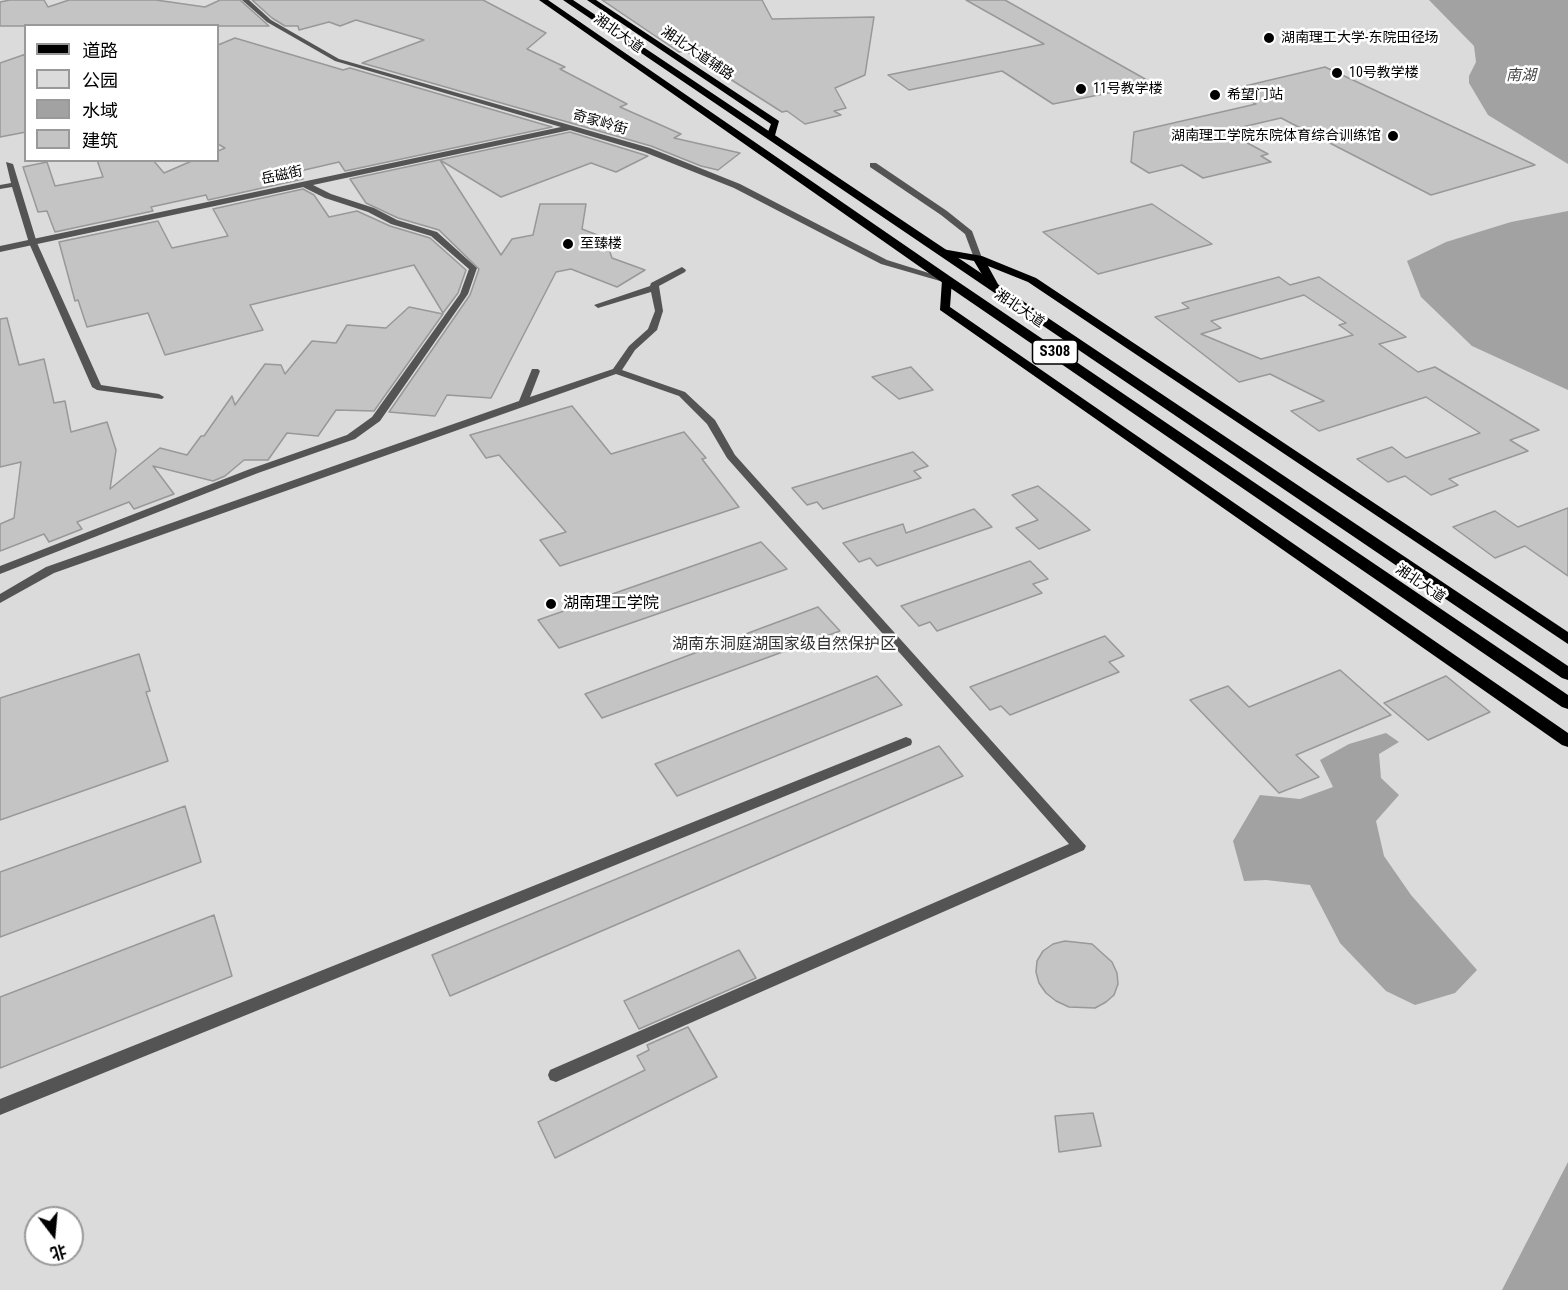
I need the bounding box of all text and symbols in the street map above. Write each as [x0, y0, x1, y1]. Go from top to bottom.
street label: 湘北大道 [590, 11, 646, 57]
legend [24, 24, 219, 162]
street label: 湘北大道辅路 [657, 24, 737, 84]
place label: 湖南理工大学-东院田径场 [1281, 30, 1438, 46]
marker: 湖南理工大学-东院田径场 [1262, 31, 1276, 45]
text: 道路 [82, 40, 118, 61]
place label: 10号教学楼 [1349, 65, 1419, 81]
marker: 10号教学楼 [1330, 66, 1344, 80]
water label: 南湖 [1506, 67, 1536, 85]
text: 公园 [82, 70, 118, 91]
place label: 11号教学楼 [1093, 81, 1163, 97]
marker: 11号教学楼 [1074, 82, 1088, 96]
place label: 希望门站 [1227, 87, 1283, 103]
marker: 希望门站 [1208, 88, 1222, 102]
text: 水域 [82, 100, 118, 121]
street label: 奇家岭街 [571, 107, 629, 139]
place label: 湖南理工学院东院体育综合训练馆 [1171, 128, 1381, 144]
marker: 湖南理工学院东院体育综合训练馆 [1386, 129, 1400, 143]
text: 建筑 [82, 130, 118, 151]
street label: 岳磁街 [260, 163, 304, 189]
place label: 至臻楼 [580, 236, 622, 252]
marker: 至臻楼 [561, 237, 575, 251]
street label: 湘北大道 [991, 286, 1047, 332]
road number: S308 [1032, 340, 1078, 364]
street label: 湘北大道 [1392, 561, 1448, 607]
place label: 湖南理工学院 [563, 594, 659, 614]
marker: 湖南理工学院 [544, 597, 558, 611]
park label: 湖南东洞庭湖国家级自然保护区 [672, 635, 896, 655]
north arrow [24, 1206, 84, 1266]
text: 北 [48, 1241, 69, 1263]

